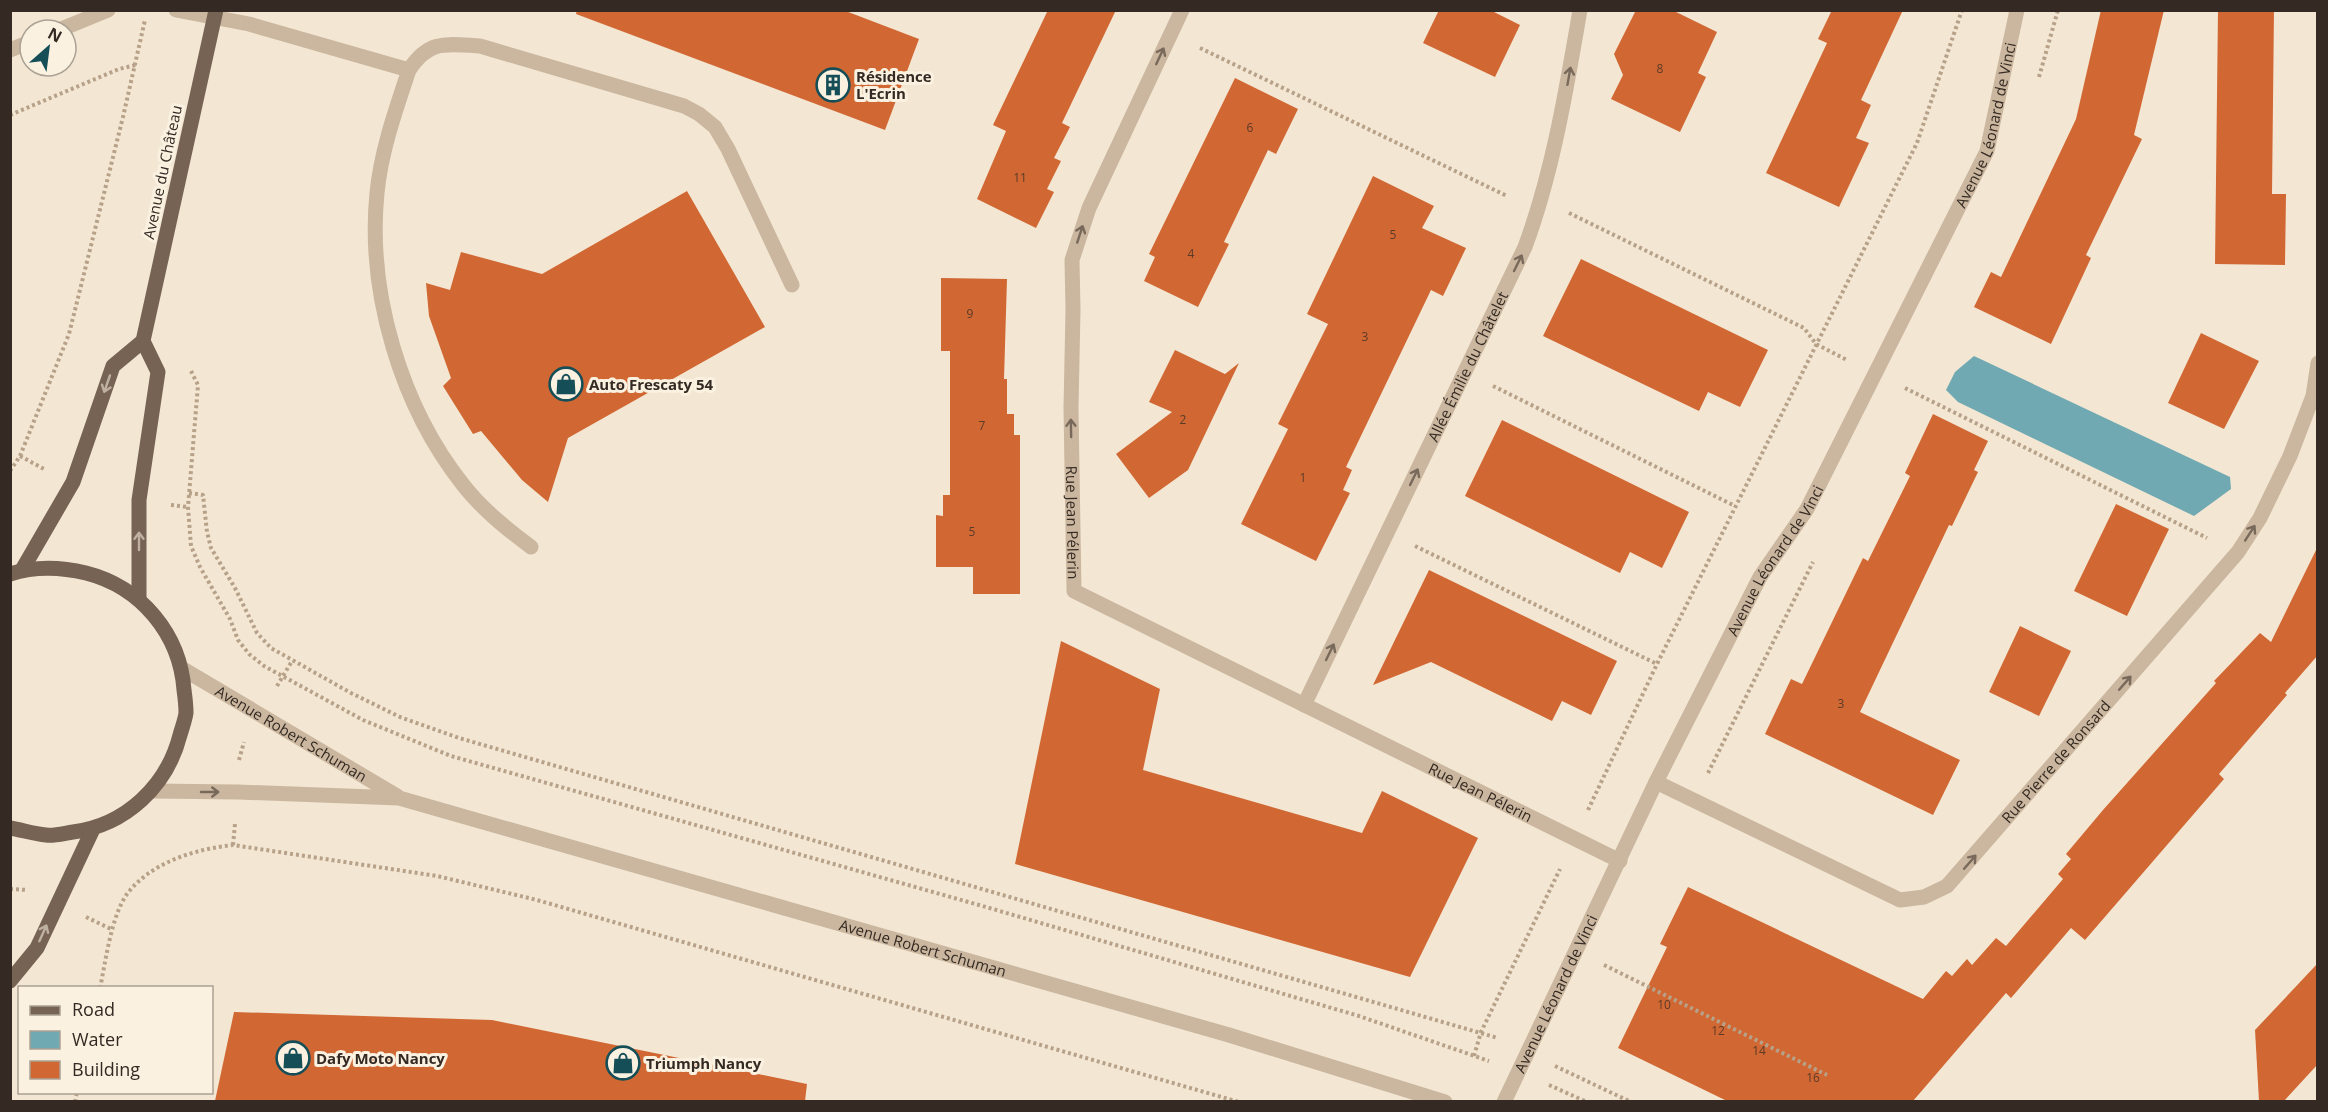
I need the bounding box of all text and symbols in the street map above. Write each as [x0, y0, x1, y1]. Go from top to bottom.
north arrow [18, 18, 78, 78]
text: N [44, 22, 66, 48]
street label: Avenue Léonard de Vinci [1950, 40, 2020, 211]
one-way arrow [1154, 48, 1166, 66]
house number: 8 [1657, 60, 1664, 77]
place label: Résidence L'Ecrin [856, 66, 932, 103]
one-way arrow [1563, 66, 1574, 86]
building icon: Résidence L'Ecrin [815, 67, 851, 103]
street label: Avenue du Château [138, 103, 186, 241]
house number: 6 [1247, 119, 1254, 136]
house number: 11 [1013, 169, 1027, 186]
one-way arrow [1076, 225, 1087, 244]
house number: 5 [1390, 226, 1397, 243]
house number: 4 [1188, 245, 1195, 262]
one-way arrow [1512, 255, 1524, 273]
street label: Allée Émilie du Châtelet [1423, 288, 1512, 445]
house number: 9 [967, 305, 974, 322]
house number: 3 [1362, 328, 1369, 345]
shop icon: Auto Frescaty 54 [548, 366, 584, 402]
one-way arrow [101, 374, 112, 393]
place label: Auto Frescaty 54 [589, 374, 714, 394]
house number: 2 [1180, 411, 1187, 428]
house number: 7 [979, 417, 986, 434]
one-way arrow [1066, 418, 1077, 438]
street label: Rue Jean Pélerin [1062, 466, 1084, 579]
one-way arrow [1409, 468, 1421, 486]
house number: 1 [1300, 469, 1306, 486]
street label: Avenue Léonard de Vinci [1722, 482, 1827, 639]
house number: 5 [969, 523, 976, 540]
one-way arrow [2244, 526, 2256, 542]
one-way arrow [133, 531, 145, 551]
one-way arrow [1324, 644, 1336, 662]
one-way arrow [2118, 676, 2132, 691]
street label: Avenue Robert Schuman [212, 681, 371, 786]
house number: 3 [1838, 695, 1845, 712]
street label: Rue Pierre de Ronsard [1997, 696, 2115, 827]
street label: Rue Jean Pélerin [1425, 758, 1536, 826]
one-way arrow [200, 786, 220, 798]
one-way arrow [1963, 854, 1977, 869]
street label: Avenue Léonard de Vinci [1509, 911, 1602, 1076]
street label: Avenue Robert Schuman [837, 914, 1009, 981]
one-way arrow [38, 925, 49, 943]
legend [18, 986, 213, 1094]
house number: 10 [1657, 996, 1671, 1013]
text: Road [72, 997, 115, 1021]
house number: 12 [1711, 1022, 1725, 1039]
text: Water [72, 1027, 123, 1051]
shop icon: Dafy Moto Nancy [275, 1040, 311, 1076]
house number: 14 [1752, 1042, 1766, 1059]
shop icon: Triumph Nancy [605, 1045, 641, 1081]
place label: Dafy Moto Nancy [316, 1048, 445, 1068]
place label: Triumph Nancy [646, 1053, 762, 1073]
text: Building [72, 1057, 140, 1081]
house number: 16 [1806, 1069, 1820, 1086]

